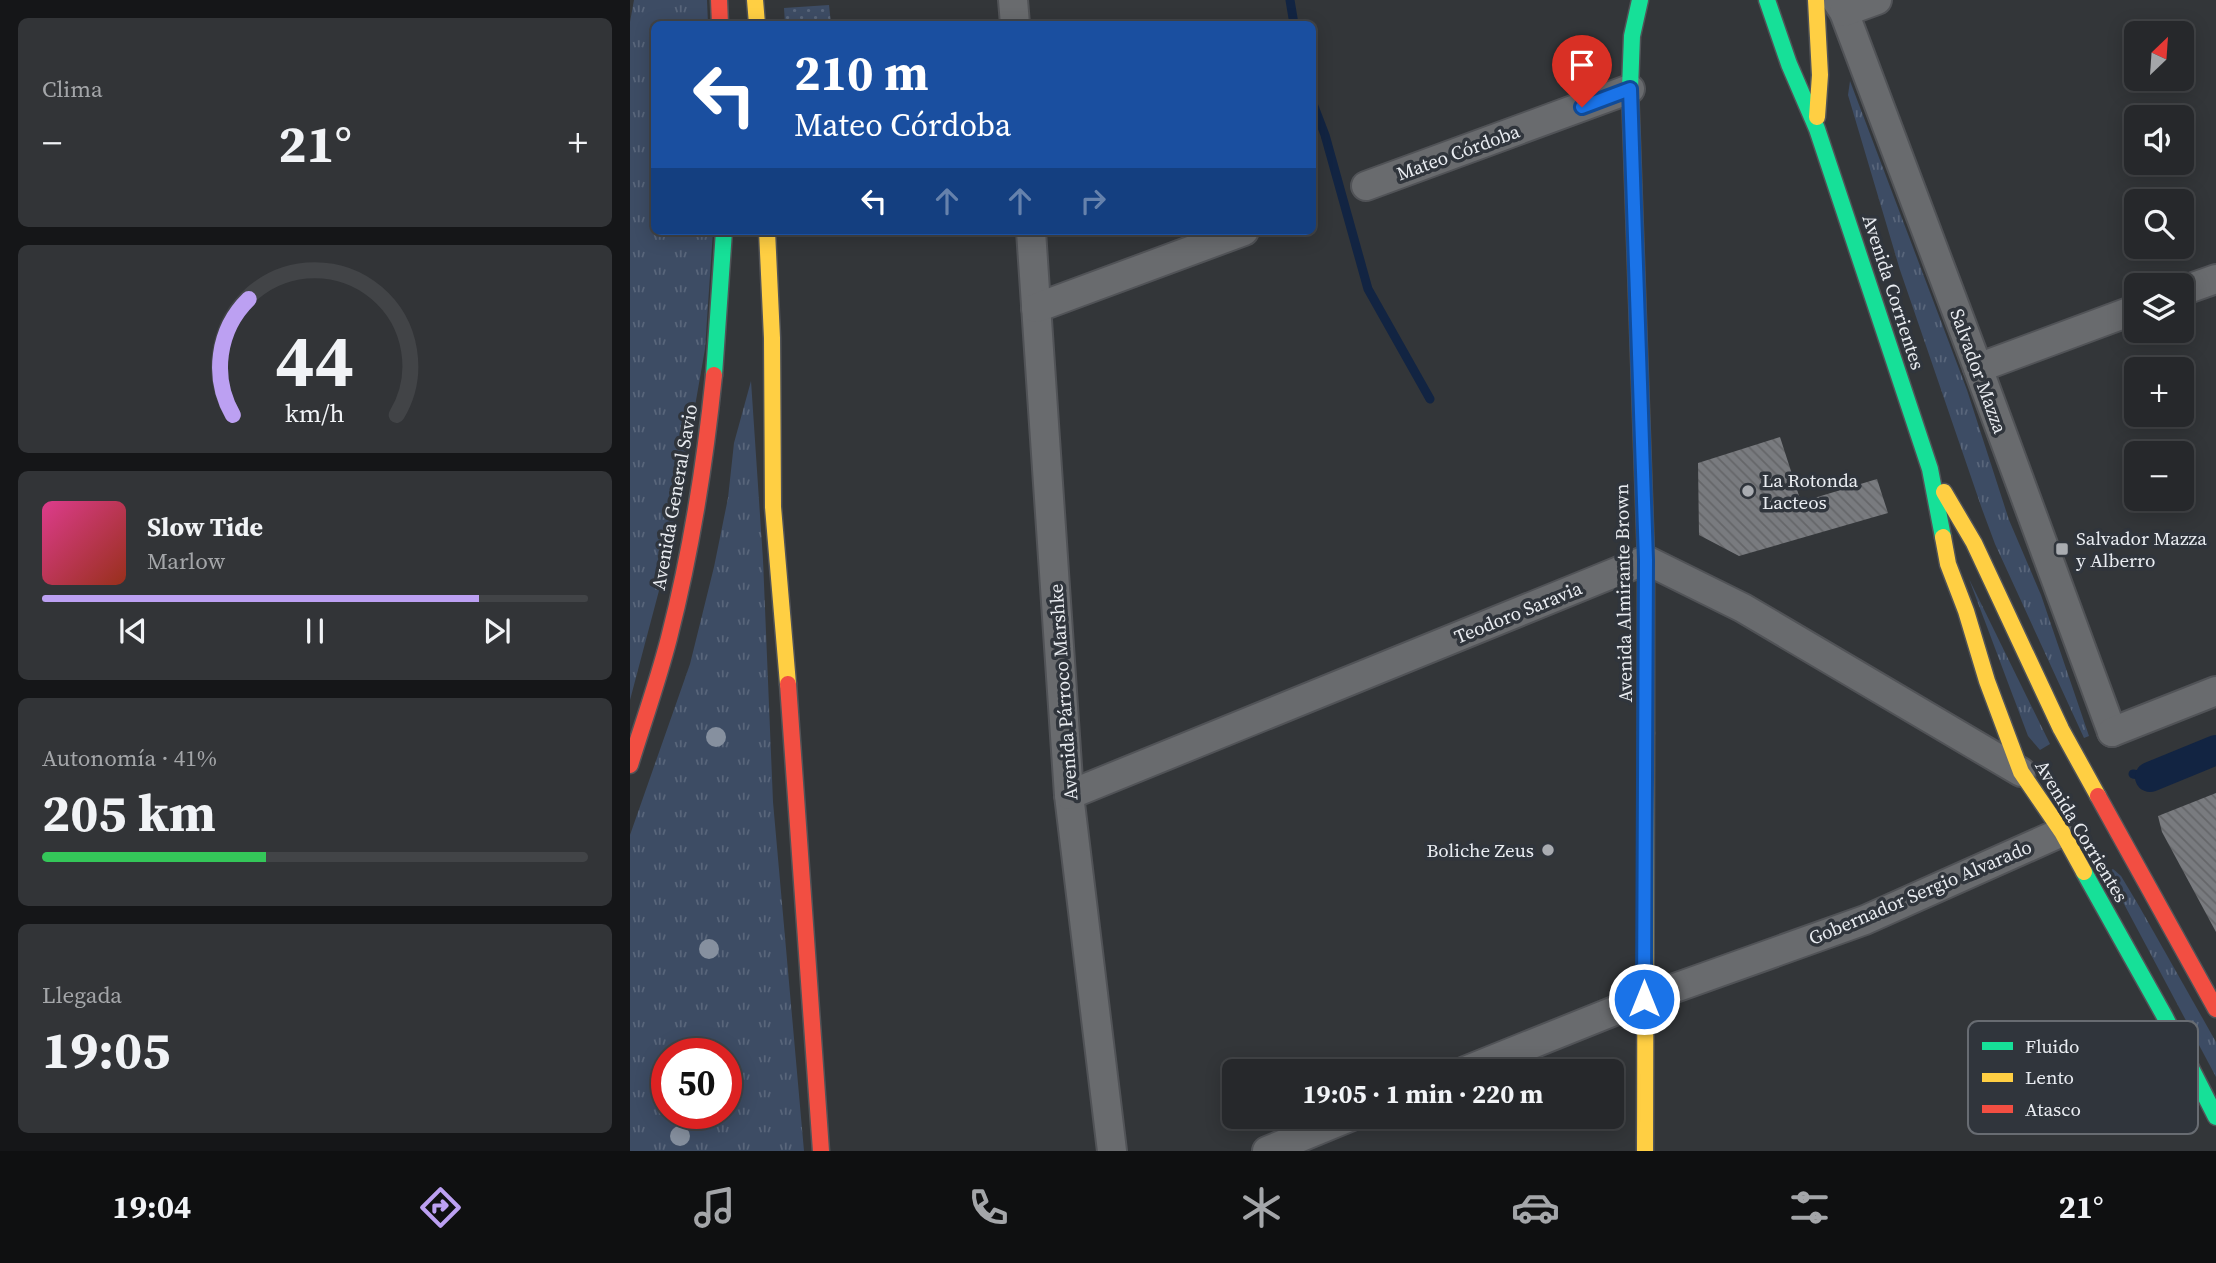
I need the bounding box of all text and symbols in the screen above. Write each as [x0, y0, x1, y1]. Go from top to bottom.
north arrow [2124, 21, 2194, 91]
map controls [2124, 21, 2194, 511]
pin [1552, 35, 1612, 107]
text: 210 m [794, 39, 929, 106]
icon: arrive [1563, 46, 1601, 84]
icon: left [679, 49, 770, 140]
text: Clima [42, 73, 103, 105]
text: Mateo Córdoba [794, 103, 1011, 147]
button: sound [2124, 105, 2194, 175]
text: 21° [278, 108, 352, 179]
text: − [42, 117, 62, 169]
text: + [568, 117, 588, 169]
street label: Mateo Córdoba [1393, 118, 1523, 186]
icon: left [855, 182, 893, 220]
icon: ahead [928, 182, 966, 220]
icon: ahead [1001, 182, 1039, 220]
icon: right [1074, 182, 1112, 220]
button: search [2124, 189, 2194, 259]
street label: Avenida Corrientes [1857, 211, 1931, 373]
button: layers [2124, 273, 2194, 343]
street label: Salvador Mazza [1944, 305, 2014, 437]
text: 44 [276, 310, 354, 409]
button: + [2124, 357, 2194, 427]
text: km/h [285, 396, 345, 430]
street label: Avenida General Savio [645, 402, 703, 592]
button: − [2124, 441, 2194, 511]
place label: La Rotonda Lacteos [1762, 467, 1859, 515]
street label: Avenida Almirante Brown [1608, 483, 1638, 703]
marker: La Rotonda Lacteos [1740, 483, 1756, 499]
text: Slow Tide [147, 509, 263, 545]
place label: Salvador Mazza y Alberro [2076, 525, 2207, 573]
marker: Salvador Mazza y Alberro [2054, 541, 2070, 557]
text: Marlow [147, 545, 225, 577]
street label: Teodoro Saravia [1450, 574, 1586, 649]
street label: Avenida Párroco Marshke [1042, 583, 1084, 801]
icon: previous [114, 612, 152, 650]
icon: pause [296, 612, 334, 650]
icon: next [478, 612, 516, 650]
text: Autonomía · 41% [42, 742, 217, 774]
street label: Avenida Corrientes [2029, 755, 2135, 907]
text: 205 km [42, 777, 216, 848]
street label: Gobernador Sergio Alvarado [1804, 833, 2036, 951]
place label: Boliche Zeus [1426, 837, 1534, 863]
marker: Boliche Zeus [1540, 842, 1556, 858]
position arrow [1607, 962, 1681, 1036]
text: Llegada [42, 979, 122, 1011]
text: 19:05 [42, 1014, 170, 1085]
legend [1968, 1021, 2198, 1134]
text: Fluido [2025, 1033, 2079, 1059]
speed limit sign: 50 [651, 1038, 742, 1129]
text: Lento [2025, 1064, 2074, 1090]
text: 19:05 · 1 min · 220 m [1303, 1076, 1543, 1112]
text: Atasco [2025, 1096, 2081, 1122]
icon: directions [416, 1183, 465, 1232]
icon: music [690, 1183, 739, 1232]
icon: phone [964, 1183, 1013, 1232]
icon: climate [1237, 1183, 1286, 1232]
icon: car [1511, 1183, 1560, 1232]
icon: filters [1785, 1183, 1834, 1232]
text: 19:04 [112, 1185, 191, 1229]
text: 21° [2058, 1185, 2104, 1229]

